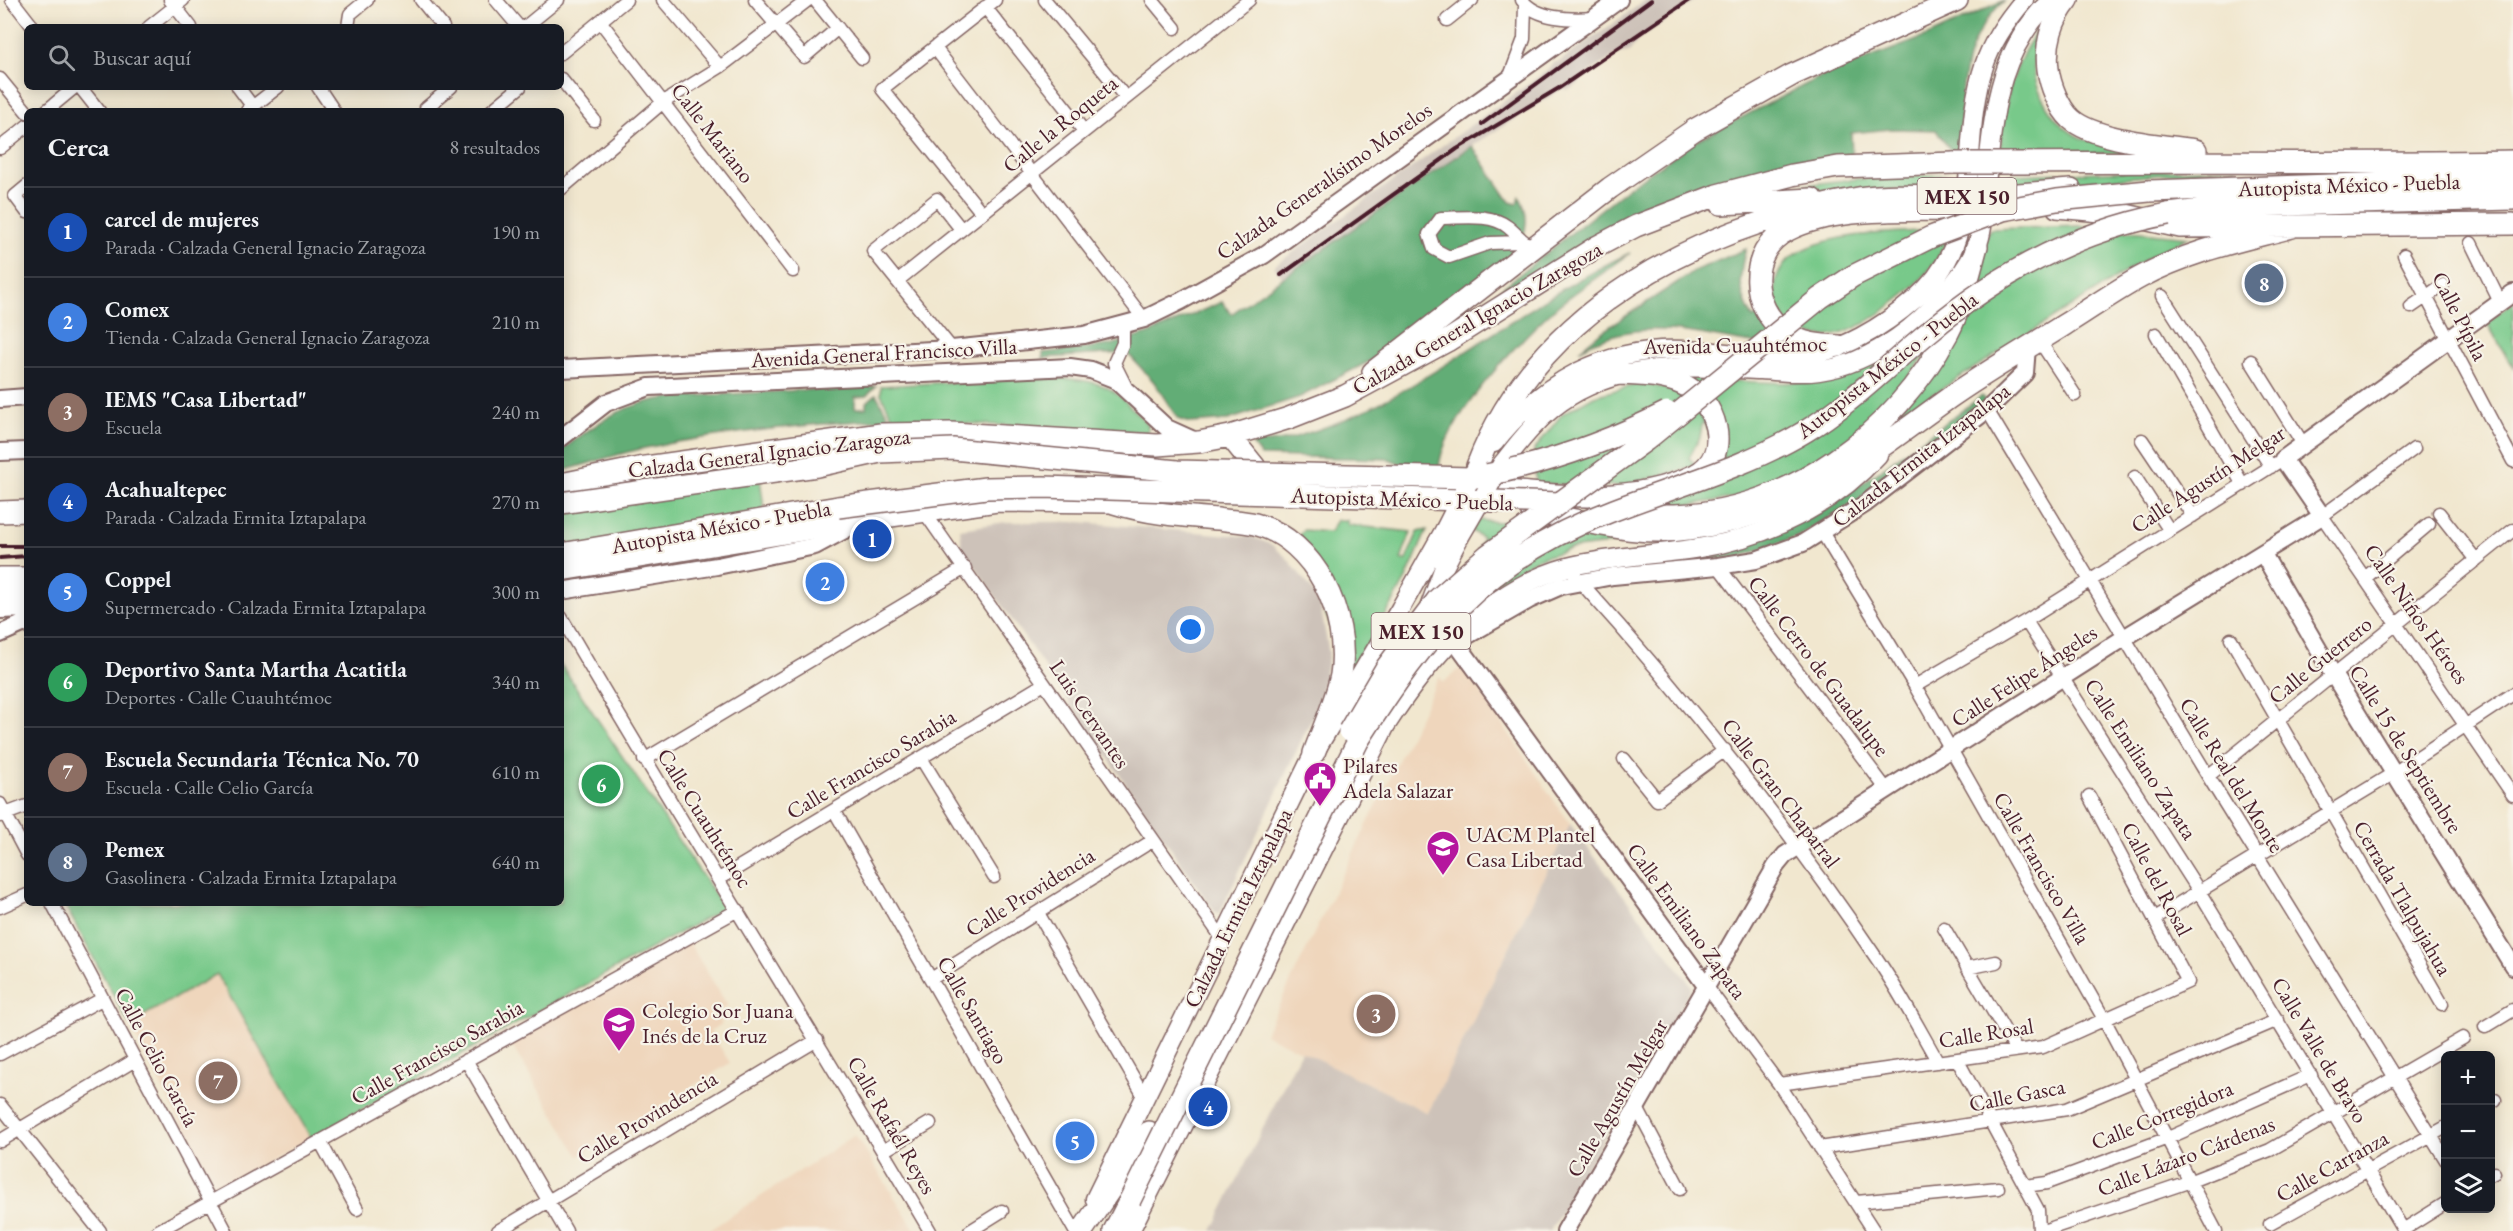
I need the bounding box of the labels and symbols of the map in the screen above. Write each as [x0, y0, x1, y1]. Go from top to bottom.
street label: Calle la Roqueta [996, 68, 1124, 179]
street label: Calle Mariano [665, 77, 761, 189]
street label: Calzada Generalísimo Morelos [1210, 95, 1438, 267]
street label: Autopista México - Puebla [2236, 167, 2461, 203]
road number: MEX 150 [1918, 178, 2016, 214]
street label: Calzada General Ignacio Zaragoza [1347, 234, 1607, 402]
pin: 8 [2244, 260, 2284, 306]
street label: Calle Pípila [2425, 266, 2495, 366]
street label: Autopista México - Puebla [1790, 285, 1984, 446]
street label: Avenida Cuauhtémoc [1642, 329, 1827, 361]
street label: Avenida General Francisco Villa [749, 332, 1018, 375]
street label: Calzada Ermita Iztapalapa [1826, 376, 2016, 534]
street label: Calle Agustín Melgar [2125, 418, 2291, 540]
street label: Calzada General Ignacio Zaragoza [626, 421, 912, 485]
street label: Autopista México - Puebla [1289, 481, 1514, 517]
street label: Autopista México - Puebla [608, 493, 833, 561]
pin: 1 [852, 516, 892, 562]
street label: Calle Niños Héroes [2358, 538, 2476, 690]
pin: 2 [806, 560, 844, 604]
street label: Calle Cerro de Guadalupe [1741, 570, 1897, 763]
street label: Calle Guerrero [2262, 609, 2378, 711]
road number: MEX 150 [1372, 613, 1470, 649]
your location [1176, 615, 1205, 644]
street label: Calle Felipe Ángeles [1946, 618, 2102, 734]
street label: Luis Cervantes [1043, 654, 1137, 774]
street label: Calle 15 de Septiembre [2343, 659, 2470, 839]
street label: Calle Emiliano Zapata [2078, 673, 2204, 845]
street label: Calle Real del Monte [2173, 692, 2292, 858]
street label: Calle Francisco Sarabia [781, 702, 961, 826]
street label: Calle Gran Chaparral [1715, 712, 1847, 874]
street label: Calle Cuauhtémoc [650, 743, 760, 893]
place label: Pilares Adela Salazar [1342, 751, 1454, 805]
public building icon: Pilares Adela Salazar [1302, 760, 1338, 807]
pin: 6 [582, 762, 620, 806]
street label: Calle Francisco Villa [1987, 787, 2097, 950]
street label: Calzada Ermita Iztapalapa [1177, 803, 1299, 1013]
street label: Cerrada Tlalpujahua [2347, 815, 2459, 981]
street label: Calle del Rosal [2115, 817, 2199, 941]
place label: UACM Plantel Casa Libertad [1466, 820, 1595, 874]
school or university icon: UACM Plantel Casa Libertad [1425, 829, 1461, 876]
street label: Calle Emiliano Zapata [1620, 837, 1754, 1005]
street label: Calle Providencia [960, 841, 1100, 943]
street label: Calle Santiago [930, 951, 1016, 1069]
street label: Calle Valle de Bravo [2265, 972, 2375, 1129]
street label: Calle Celio García [108, 982, 206, 1132]
street label: Calle Francisco Sarabia [346, 992, 529, 1111]
pin: 3 [1356, 992, 1396, 1036]
place label: Colegio Sor Juana Inés de la Cruz [642, 996, 794, 1050]
school or university icon: Colegio Sor Juana Inés de la Cruz [601, 1005, 637, 1052]
street label: Calle Rosal [1936, 1011, 2036, 1055]
street label: Calle Agustín Melgar [1560, 1013, 1675, 1183]
street label: Calle Rafaél Reyes [841, 1051, 943, 1199]
pin: 7 [198, 1058, 238, 1104]
street label: Calle Provindencia [571, 1063, 723, 1170]
street label: Calle Gasca [1966, 1071, 2068, 1119]
street label: Calle Corregidora [2087, 1073, 2238, 1157]
pin: 4 [1188, 1084, 1228, 1130]
street label: Calle Lázaro Cárdenas [2093, 1109, 2279, 1203]
pin: 5 [1056, 1118, 1094, 1164]
street label: Calle Carranza [2271, 1123, 2394, 1209]

